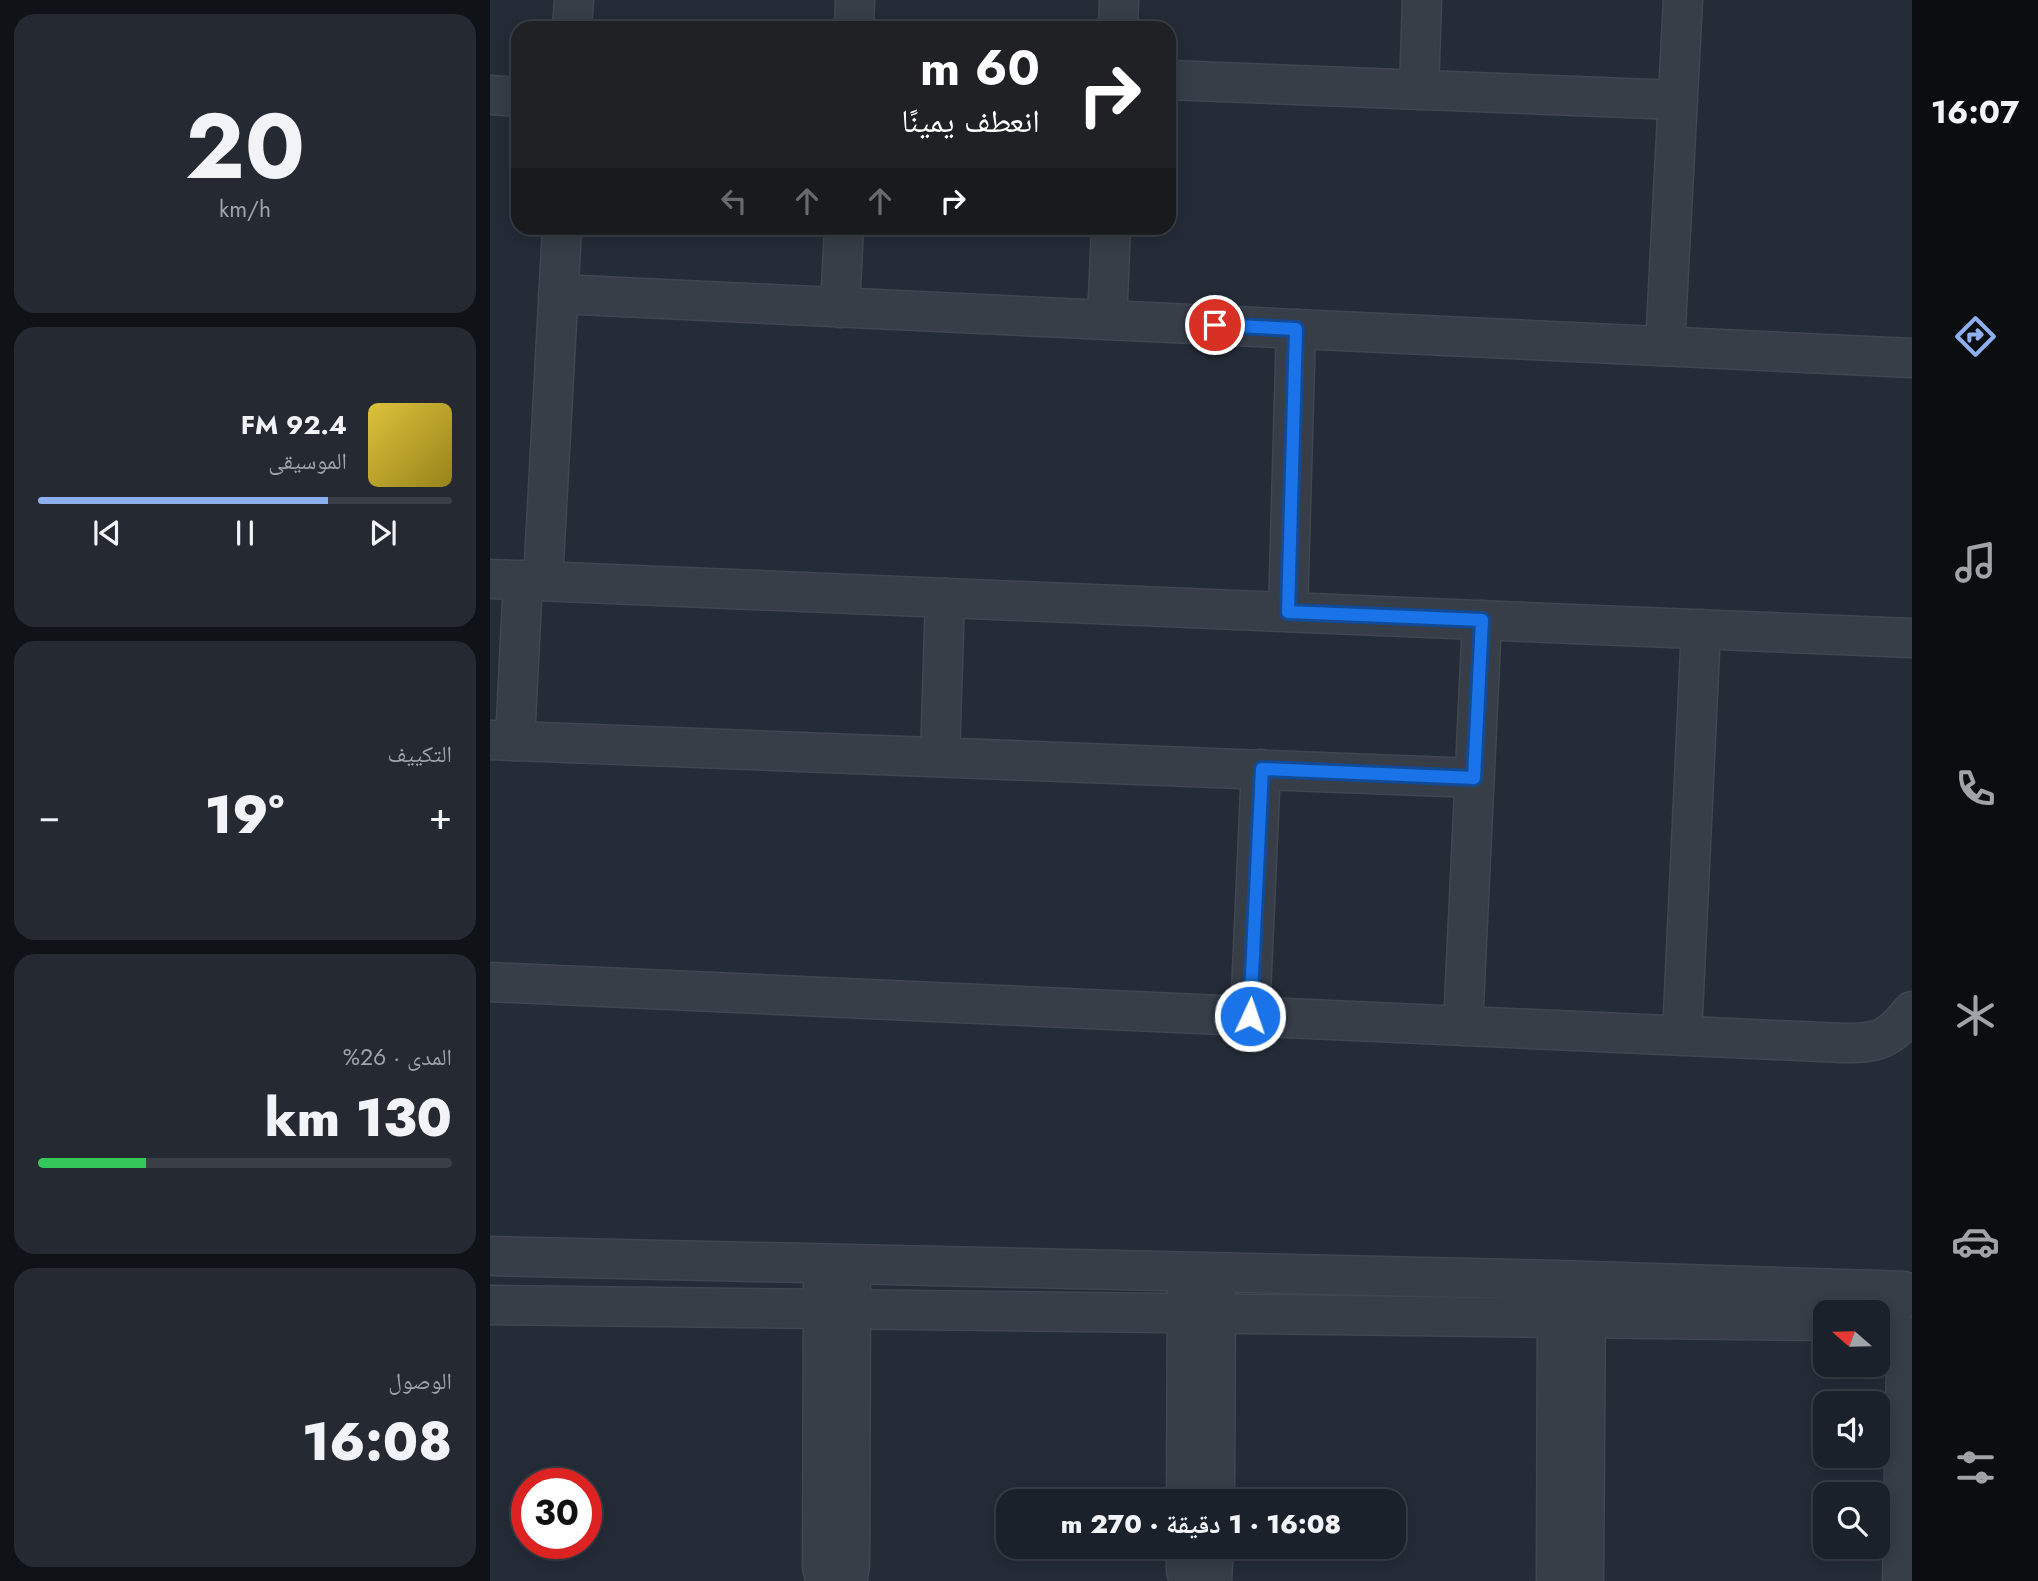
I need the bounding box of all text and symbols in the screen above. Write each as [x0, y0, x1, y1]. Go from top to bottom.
text: 60 m [920, 33, 1040, 103]
icon: right [1064, 49, 1155, 140]
text: 20 [185, 81, 305, 212]
text: 16:07 [1931, 89, 2019, 135]
text: انعطف يمينًا [901, 98, 1040, 144]
icon: left [715, 182, 753, 220]
icon: ahead [788, 182, 826, 220]
icon: ahead [861, 182, 899, 220]
icon: right [934, 182, 972, 220]
text: km/h [219, 192, 271, 226]
pin [1185, 295, 1245, 355]
icon: arrive [1196, 306, 1234, 344]
icon: directions [1951, 312, 2000, 361]
text: 92.4 FM [241, 406, 347, 444]
text: الموسيقى [268, 444, 347, 478]
icon: previous [88, 514, 126, 552]
icon: pause [226, 514, 264, 552]
icon: next [364, 514, 402, 552]
icon: music [1951, 538, 2000, 587]
text: التكييف [387, 737, 452, 771]
icon: phone [1951, 764, 2000, 813]
text: 19° [205, 777, 284, 853]
text: − [38, 788, 60, 843]
text: + [429, 788, 452, 843]
position arrow [1213, 979, 1287, 1053]
icon: climate [1951, 991, 2000, 1040]
text: المدى · 26% [343, 1040, 452, 1074]
text: 130 km [265, 1080, 452, 1156]
icon: car [1951, 1217, 2000, 1266]
north arrow [1813, 1300, 1890, 1377]
map controls [1813, 1300, 1890, 1559]
text: الوصول [388, 1364, 452, 1398]
button: sound [1813, 1391, 1890, 1468]
text: 16:08 [302, 1404, 452, 1480]
icon: filters [1951, 1443, 2000, 1492]
speed limit sign: 30 [511, 1468, 602, 1559]
button: search [1813, 1482, 1890, 1559]
text: 16:08 · 1 دقيقة · 270 m [1061, 1505, 1341, 1543]

